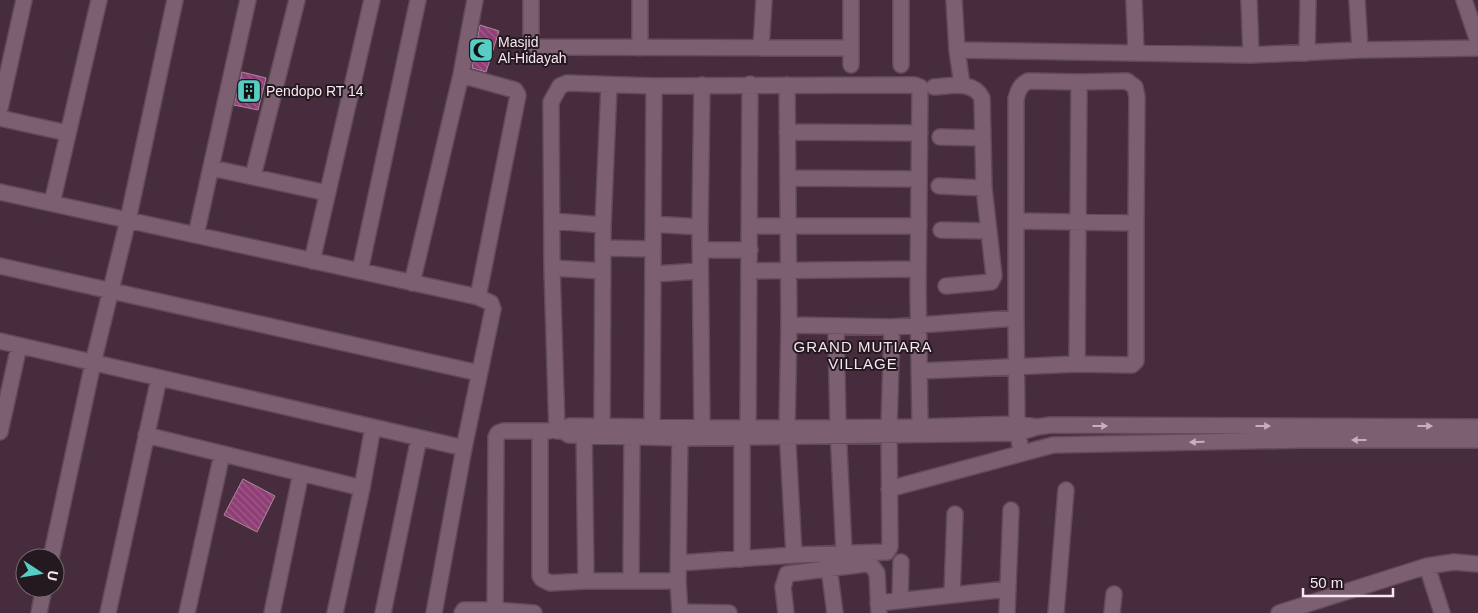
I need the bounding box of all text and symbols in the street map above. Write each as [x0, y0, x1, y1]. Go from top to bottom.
place label: Masjid Al-Hidayah [498, 34, 566, 66]
mosque icon: Masjid Al-Hidayah [468, 37, 494, 63]
building icon: Pendopo RT 14 [236, 78, 262, 104]
place label: Pendopo RT 14 [266, 83, 364, 99]
district label: GRAND MUTIARA VILLAGE [794, 338, 932, 372]
one-way arrow [1092, 422, 1108, 430]
one-way arrow [1255, 422, 1271, 430]
one-way arrow [1417, 422, 1433, 430]
one-way arrow [1351, 436, 1367, 444]
one-way arrow [1189, 438, 1205, 446]
north arrow [15, 548, 65, 598]
scale bar [1303, 566, 1393, 598]
text: U [44, 569, 62, 582]
text: 50 m [1310, 574, 1343, 591]

